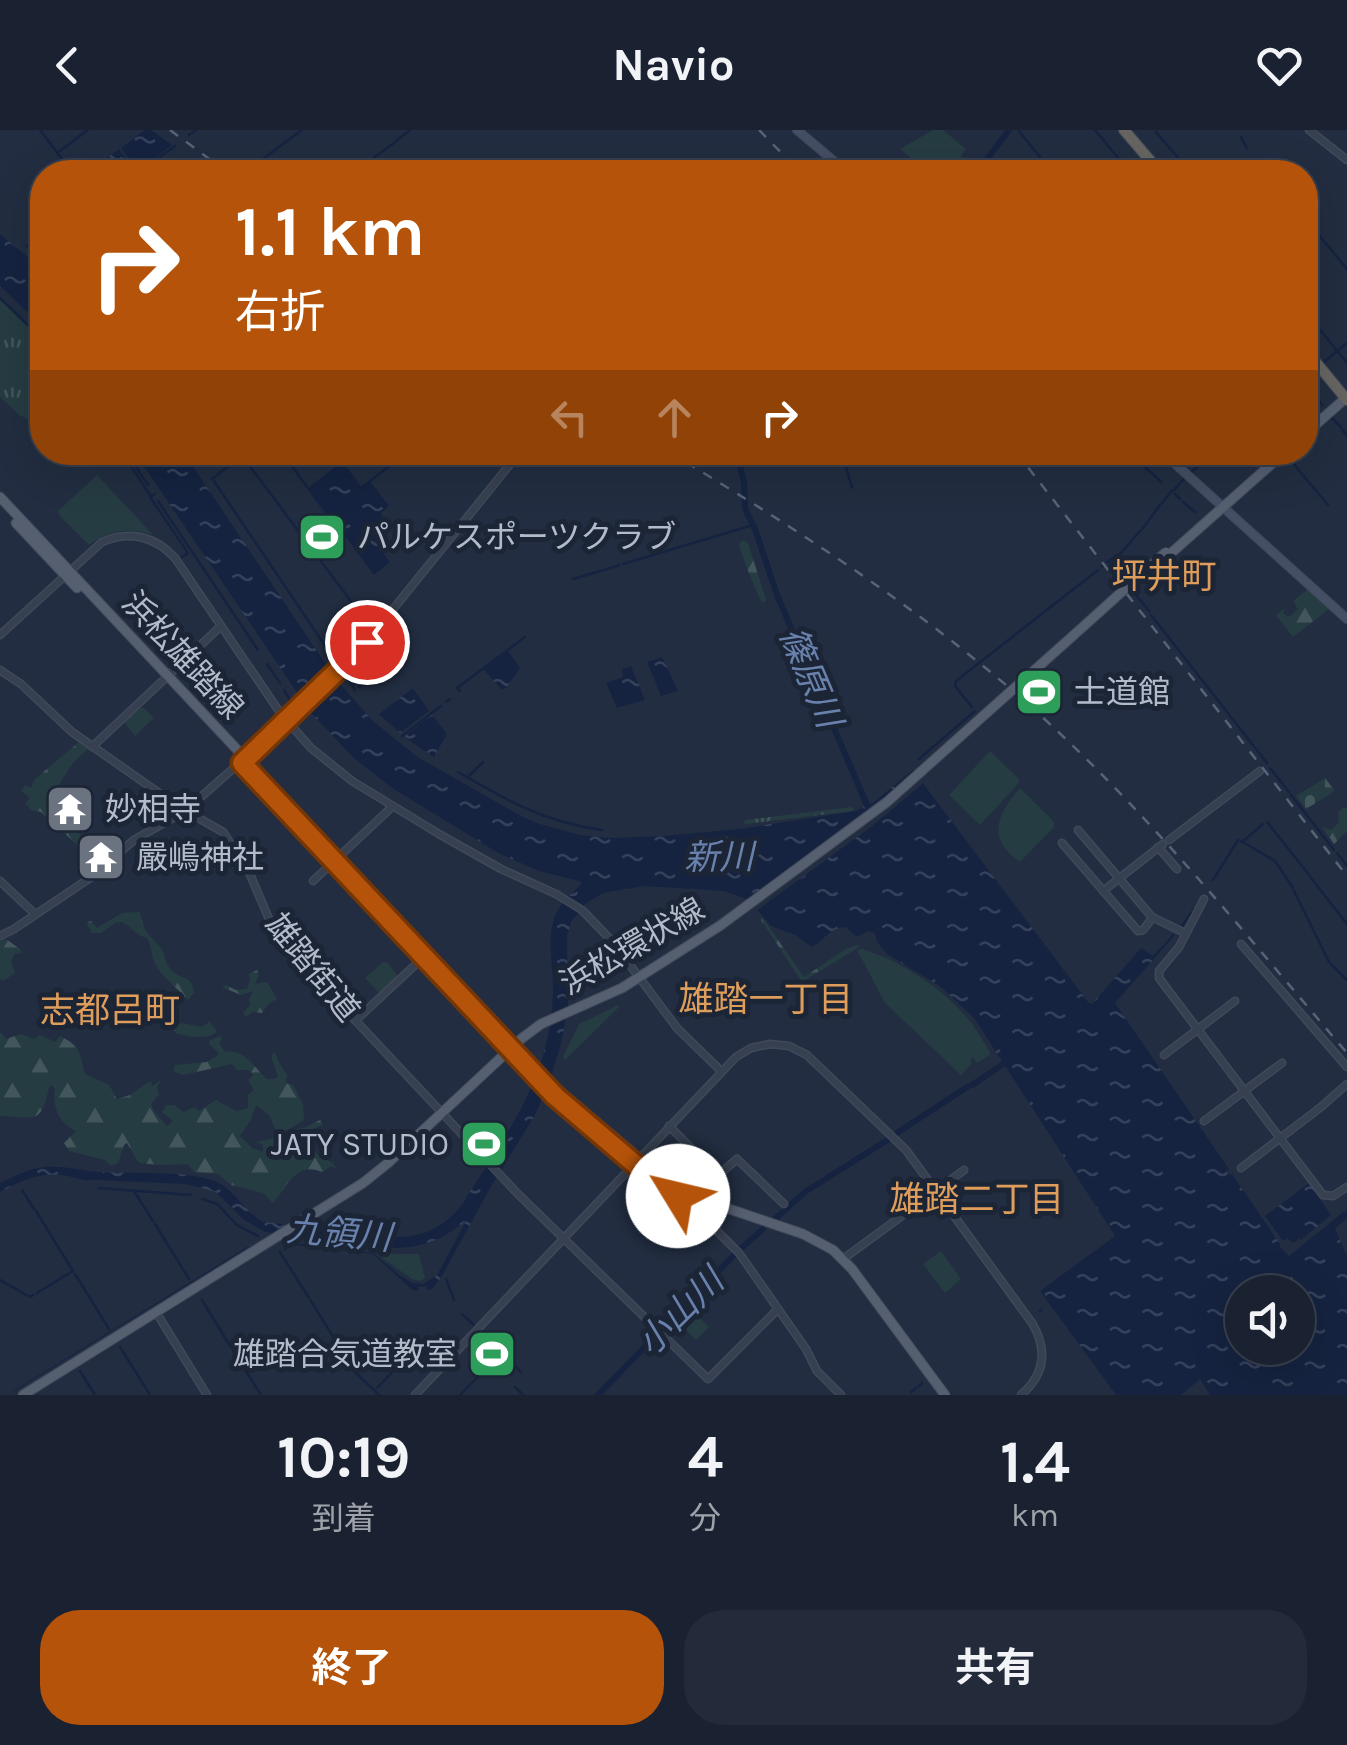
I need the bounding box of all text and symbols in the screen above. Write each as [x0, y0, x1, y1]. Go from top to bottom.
icon: back [40, 38, 95, 93]
icon: heart [1252, 38, 1307, 93]
text: Navio [612, 39, 735, 91]
text: 1.1 km [235, 191, 426, 273]
icon: right [70, 200, 200, 330]
text: 右折 [235, 286, 325, 338]
icon: left [542, 390, 597, 445]
icon: ahead [647, 390, 702, 445]
icon: right [752, 390, 807, 445]
sports icon: パルケスポーツクラブ [296, 511, 348, 563]
place label: パルケスポーツクラブ [357, 519, 676, 556]
district label: 坪井町 [1111, 556, 1217, 597]
street label: 浜松雄踏線 [115, 584, 251, 726]
pin [325, 600, 410, 685]
icon: arrive [340, 615, 395, 670]
water label: 篠原川 [771, 621, 851, 737]
sports icon: 士道館 [1013, 666, 1065, 718]
place label: 士道館 [1074, 674, 1170, 711]
temple icon: 妙相寺 [44, 783, 96, 835]
place label: 妙相寺 [105, 791, 201, 828]
temple icon: 嚴嶋神社 [75, 831, 127, 883]
water label: 新川 [684, 836, 758, 879]
place label: 嚴嶋神社 [136, 839, 264, 876]
street label: 浜松環状線 [554, 890, 711, 1002]
street label: 雄踏街道 [258, 906, 367, 1029]
district label: 雄踏一丁目 [678, 979, 854, 1020]
district label: 志都呂町 [40, 990, 180, 1031]
sports icon: JATY STUDIO [458, 1118, 510, 1170]
place label: JATY STUDIO [271, 1126, 449, 1163]
position arrow [626, 1144, 730, 1248]
district label: 雄踏二丁目 [889, 1179, 1065, 1220]
water label: 九領川 [285, 1208, 397, 1259]
water label: 小山川 [629, 1258, 735, 1364]
map controls [1225, 1275, 1315, 1365]
button: sound [1225, 1275, 1315, 1365]
sports icon: 雄踏合気道教室 [466, 1328, 518, 1380]
place label: 雄踏合気道教室 [233, 1336, 457, 1373]
text: 10:19 [277, 1422, 410, 1492]
text: 4 [687, 1422, 723, 1492]
text: 1.4 [1000, 1427, 1070, 1497]
text: km [1011, 1497, 1059, 1534]
text: 到着 [312, 1500, 376, 1537]
text: 分 [689, 1500, 721, 1537]
button: 終了 [40, 1610, 664, 1725]
button: 共有 [684, 1610, 1307, 1725]

